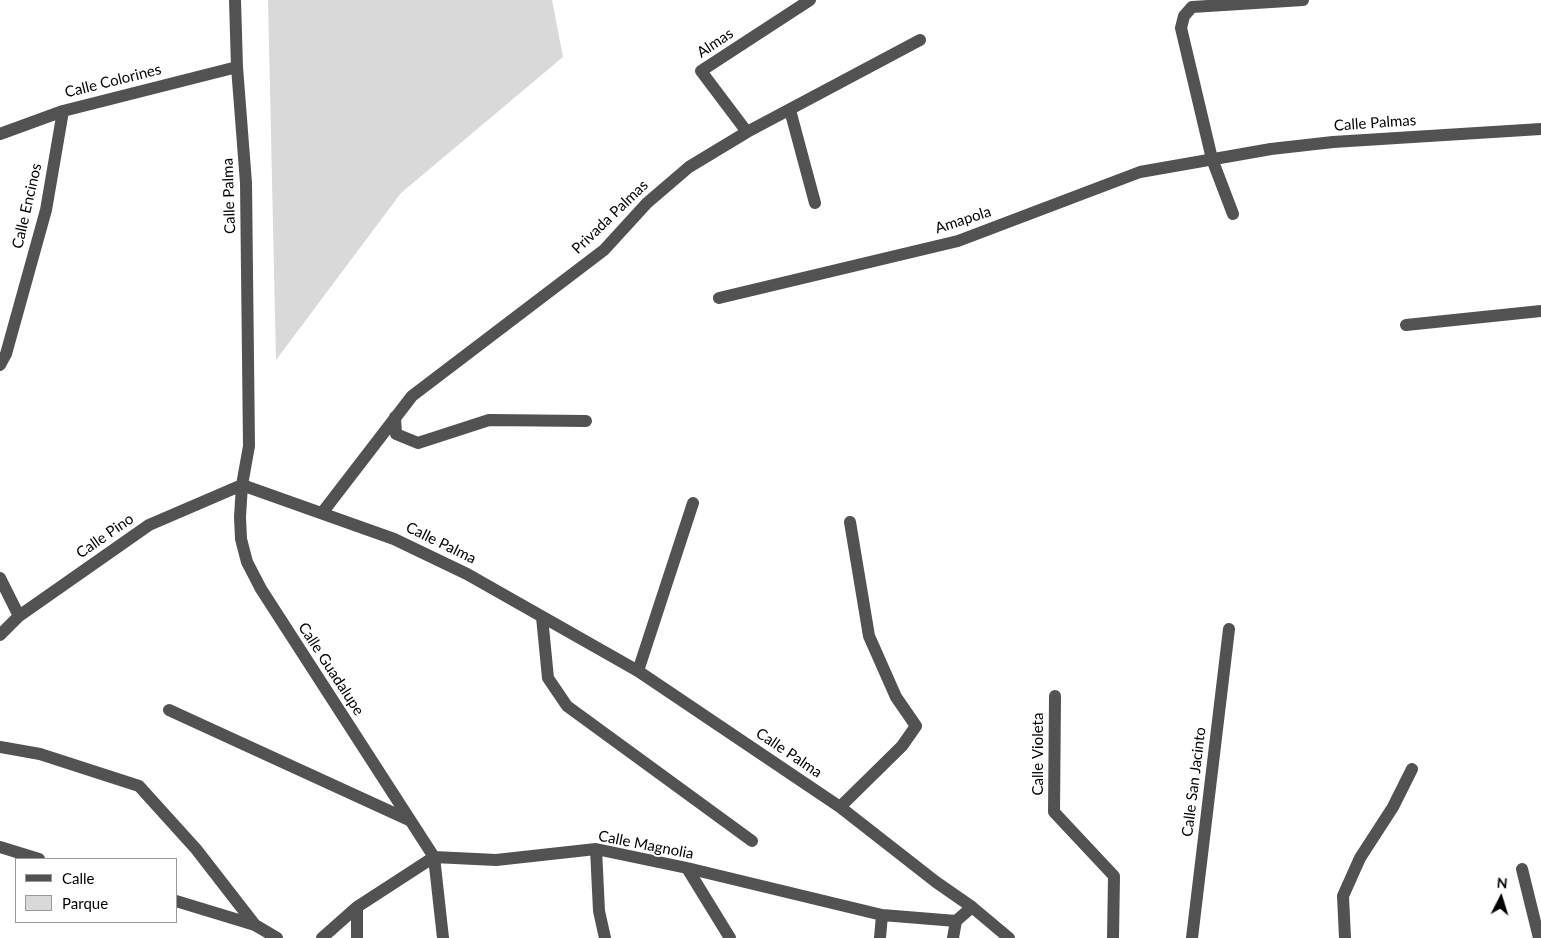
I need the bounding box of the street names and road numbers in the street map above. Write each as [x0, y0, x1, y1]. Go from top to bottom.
street label: Almas [693, 24, 737, 62]
street label: Calle Colorines [63, 60, 163, 102]
street label: Calle Palmas [1333, 111, 1417, 135]
street label: Calle Palma [219, 158, 239, 234]
street label: Calle Encinos [8, 161, 46, 251]
street label: Privada Palmas [568, 176, 652, 258]
street label: Amapola [933, 203, 993, 237]
street label: Calle Pino [73, 510, 137, 562]
street label: Calle Palma [403, 518, 479, 568]
street label: Calle Guadalupe [294, 619, 368, 719]
street label: Calle Violeta [1029, 713, 1047, 795]
street label: Calle Palma [753, 724, 825, 782]
street label: Calle San Jacinto [1178, 726, 1210, 838]
street label: Calle Magnolia [597, 827, 695, 863]

